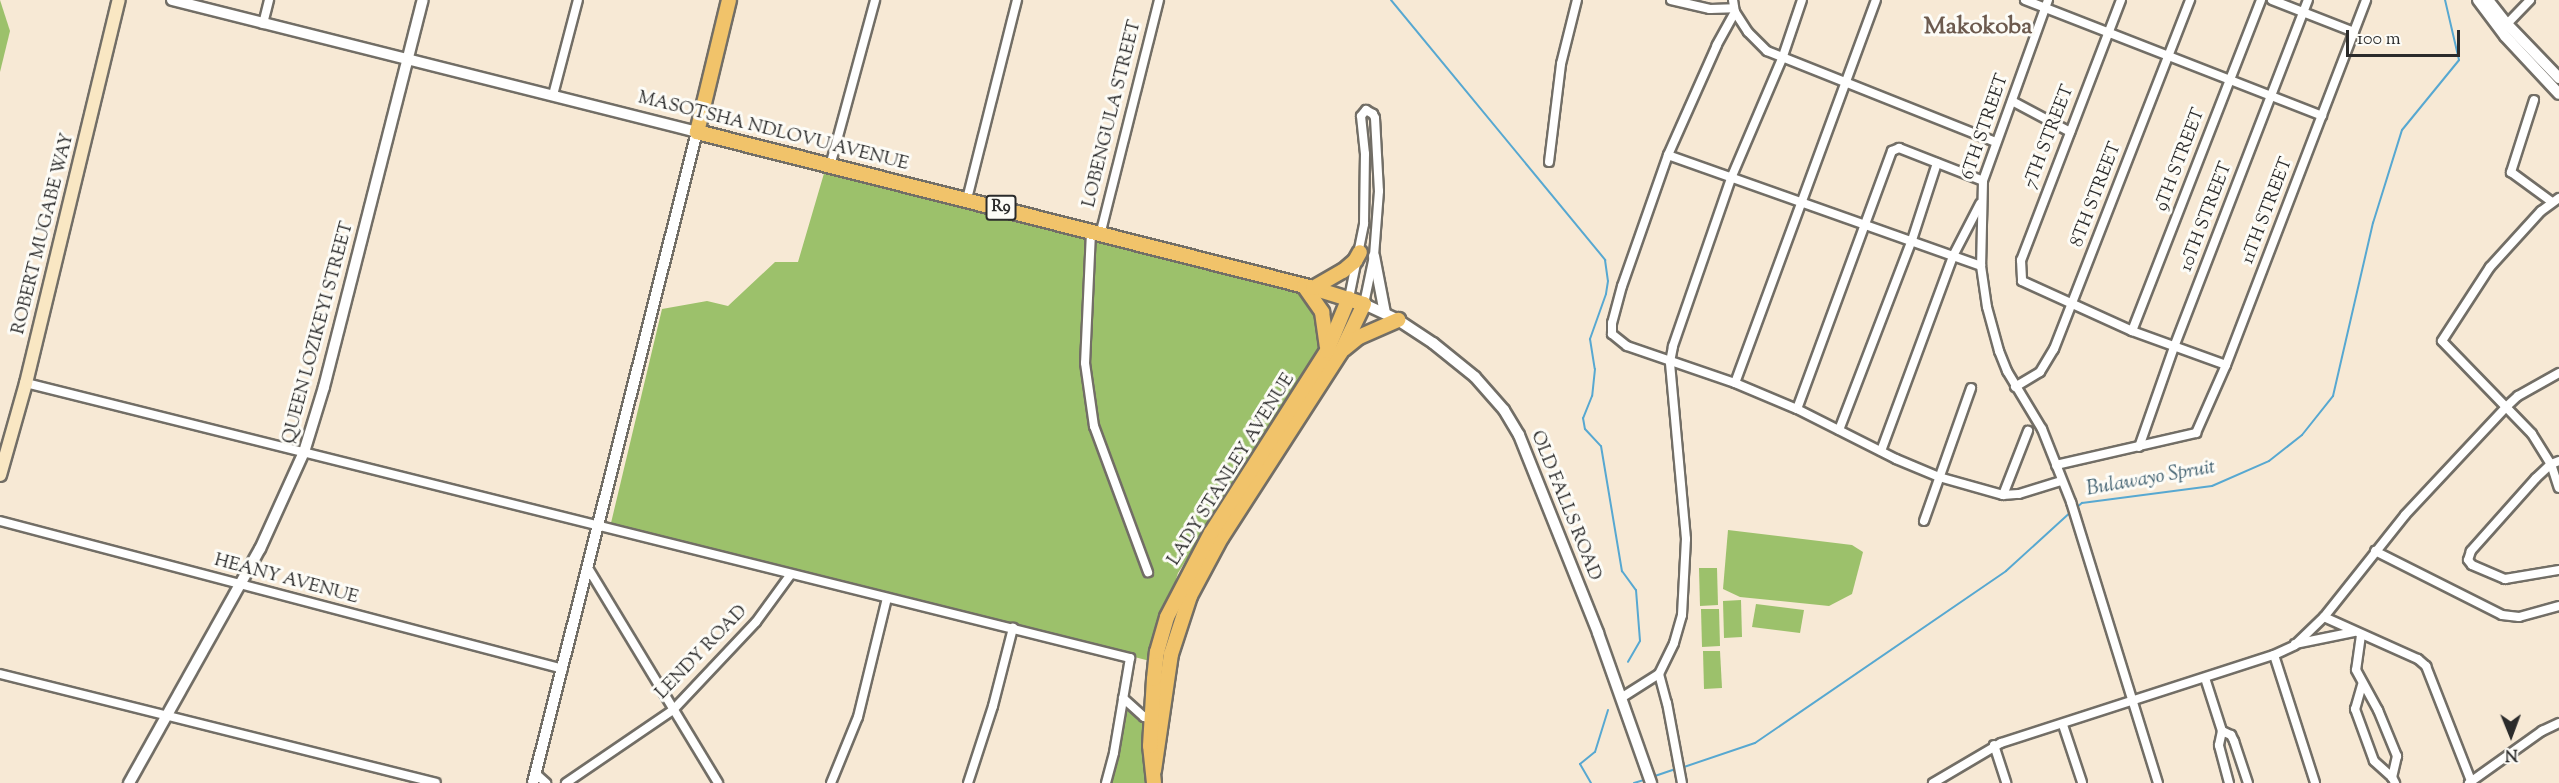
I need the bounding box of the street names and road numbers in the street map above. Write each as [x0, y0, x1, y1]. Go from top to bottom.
street label: LOBENGULA STREET [1079, 18, 1147, 210]
street label: 6TH STREET [1958, 71, 2014, 183]
street label: 7TH STREET [2020, 82, 2080, 192]
street label: MASOTSHA NDLOVU AVENUE [636, 88, 910, 176]
street label: 9TH STREET [2151, 105, 2211, 215]
street label: ROBERT MUGABE WAY [9, 131, 79, 337]
street label: 8TH STREET [2067, 140, 2127, 250]
street label: 11TH STREET [2238, 155, 2298, 267]
street label: 10TH STREET [2176, 159, 2238, 275]
road number: R9 [984, 195, 1018, 221]
street label: QUEEN LOZIKEYI STREET [279, 220, 359, 446]
street label: LADY STANLEY AVENUE [1164, 370, 1300, 570]
street label: OLD FALLS ROAD [1525, 428, 1605, 584]
street label: HEANY AVENUE [212, 550, 360, 610]
street label: LENDY ROAD [652, 602, 752, 704]

